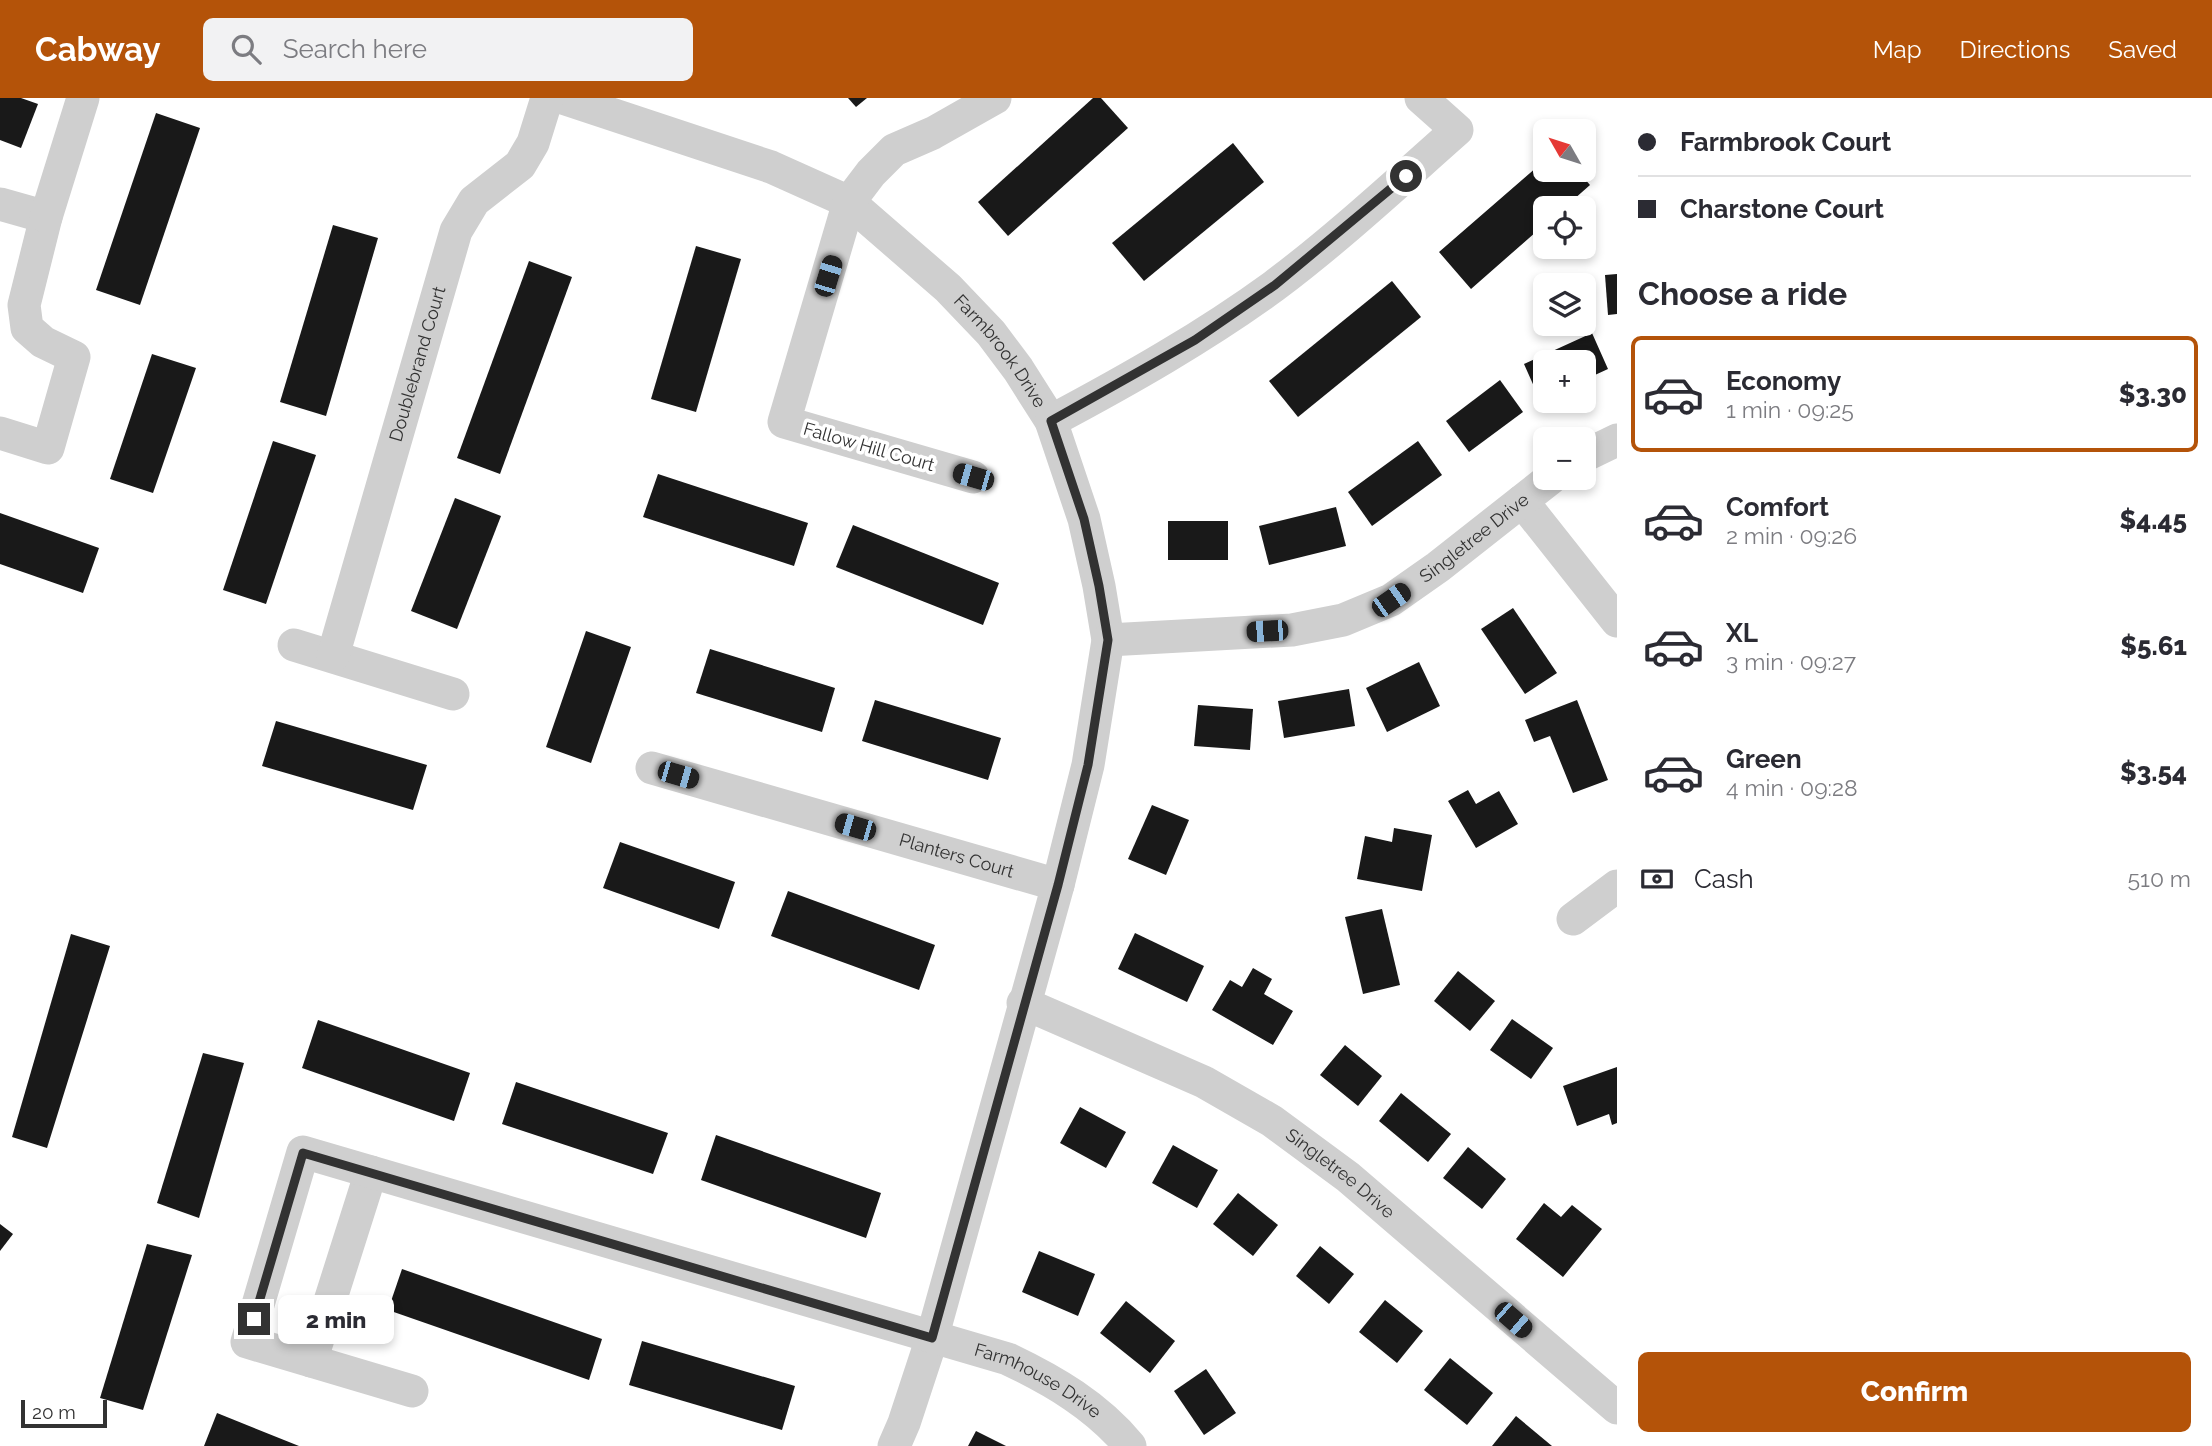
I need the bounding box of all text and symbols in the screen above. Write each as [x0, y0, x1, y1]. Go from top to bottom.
search box [203, 18, 693, 81]
text: Cabway [35, 30, 161, 69]
icon: search [227, 30, 265, 68]
text: Search here [283, 34, 427, 64]
text: Map [1873, 35, 1922, 64]
text: Directions [1960, 35, 2070, 64]
text: Saved [2108, 35, 2177, 64]
north arrow [1533, 119, 1596, 182]
map controls [1533, 119, 1596, 490]
text: Farmbrook Court [1680, 127, 1891, 157]
route start [1390, 160, 1422, 192]
text: Charstone Court [1680, 194, 1884, 224]
button: locate [1533, 196, 1596, 259]
car [812, 253, 845, 299]
button: layers [1533, 273, 1596, 336]
text: Choose a ride [1638, 275, 1847, 312]
street label: Doublebrand Court [385, 284, 449, 444]
street label: Farmbrook Drive [950, 290, 1051, 412]
button: + [1533, 350, 1596, 413]
icon: car [1642, 363, 1705, 426]
text: Economy [1726, 366, 1841, 396]
text: $3.30 [2119, 379, 2187, 409]
text: 1 min · 09:25 [1726, 396, 1854, 423]
street label: Fallow Hill Court [801, 418, 937, 475]
button: − [1533, 427, 1596, 490]
car [950, 461, 997, 493]
street label: Singletree Drive [1415, 488, 1533, 587]
icon: car [1642, 489, 1705, 552]
text: Comfort [1726, 492, 1829, 522]
text: $4.45 [2120, 505, 2187, 535]
text: 2 min · 09:26 [1726, 522, 1857, 549]
car [1368, 579, 1415, 621]
icon: car [1642, 615, 1705, 678]
text: XL [1726, 618, 1758, 648]
car [1246, 619, 1289, 643]
text: $5.61 [2120, 631, 2187, 661]
text: 3 min · 09:27 [1726, 648, 1856, 675]
icon: car [1642, 741, 1705, 804]
text: Green [1726, 744, 1802, 774]
text: $3.54 [2120, 757, 2187, 787]
car [655, 759, 702, 791]
text: 4 min · 09:28 [1726, 774, 1858, 801]
car [832, 811, 879, 843]
street label: Planters Court [897, 829, 1017, 882]
icon: cash [1638, 860, 1676, 898]
text: Cash [1694, 864, 1754, 894]
text: 510 m [2128, 865, 2191, 892]
street label: Singletree Drive [1282, 1124, 1400, 1223]
callout: 2 min [278, 1294, 394, 1344]
car [1491, 1298, 1536, 1342]
route end [238, 1303, 270, 1335]
text: 2 min [306, 1306, 366, 1333]
street label: Farmhouse Drive [972, 1339, 1106, 1422]
button: Confirm [1638, 1352, 2191, 1432]
scale bar [21, 1397, 107, 1429]
text: 20 m [32, 1401, 76, 1423]

